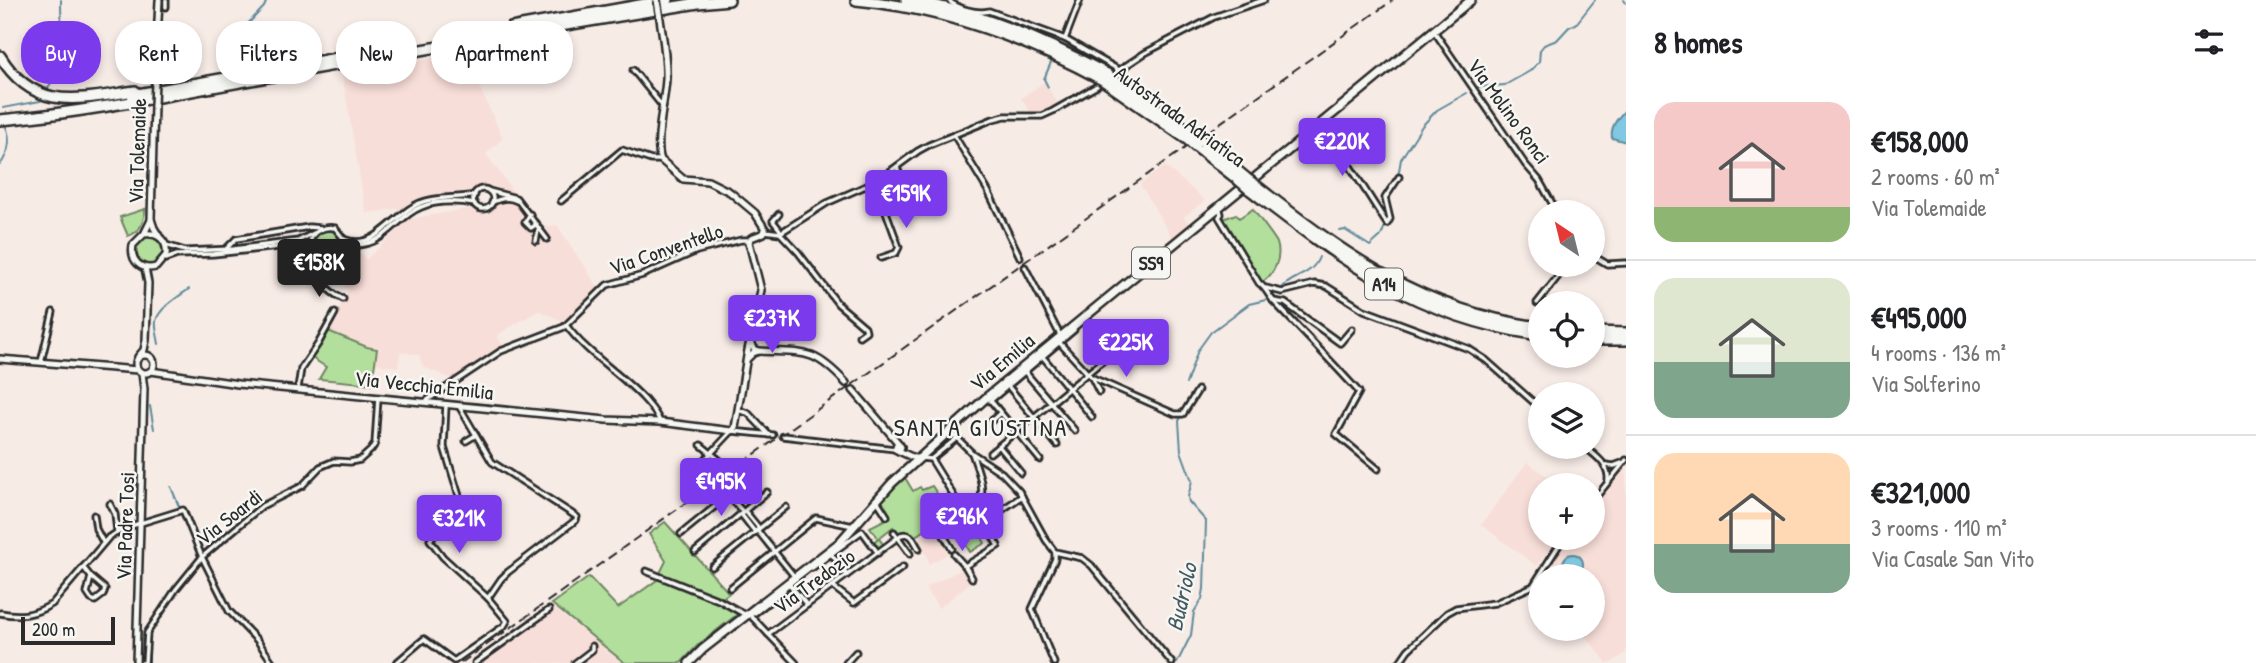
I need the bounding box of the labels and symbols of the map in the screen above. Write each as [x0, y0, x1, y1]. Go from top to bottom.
street label: Via Molino Ronci [1461, 52, 1557, 170]
street label: Autostrada Adriatica [1109, 59, 1251, 173]
street label: Via Tolemaide [121, 98, 153, 204]
pin: €220K [1293, 118, 1391, 178]
pin: €159K [857, 170, 955, 230]
north arrow [1528, 200, 1605, 276]
street label: Via Conventello [605, 216, 727, 282]
pin: €158K [270, 240, 368, 299]
road number: SS9 [1132, 247, 1170, 278]
road number: A14 [1365, 268, 1403, 300]
pin: €237K [723, 296, 821, 355]
pin: €225K [1077, 320, 1175, 379]
street label: Via Emilia [963, 326, 1041, 398]
street label: Via Vecchia Emilia [353, 363, 495, 407]
district label: SANTA GIUSTINA [894, 411, 1068, 443]
pin: €495K [672, 458, 770, 518]
street label: Via Padre Tosi [109, 471, 141, 581]
street label: Via Soardi [190, 482, 268, 552]
pin: €296K [913, 494, 1011, 553]
pin: €321K [410, 496, 508, 555]
street label: Via Tredozio [767, 541, 861, 621]
water label: Budriolo [1158, 558, 1204, 634]
scale bar [21, 614, 116, 646]

